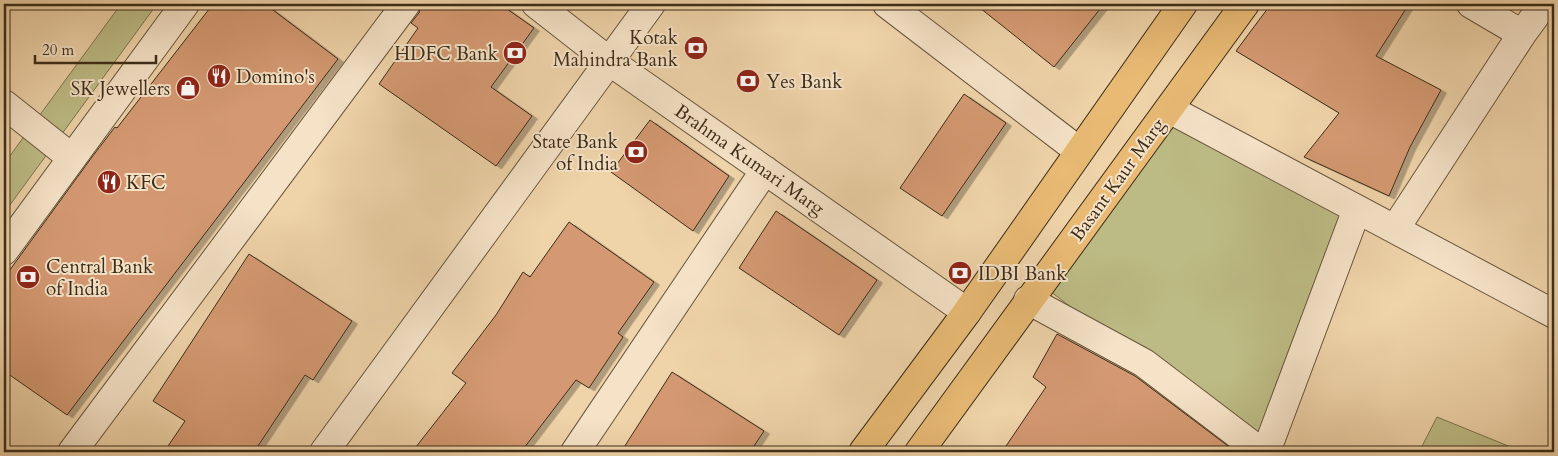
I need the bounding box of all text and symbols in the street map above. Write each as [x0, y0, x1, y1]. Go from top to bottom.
place label: Kotak Mahindra Bank [553, 25, 679, 73]
scale bar [35, 32, 156, 64]
bank icon: Kotak Mahindra Bank [683, 35, 709, 61]
text: 20 m [42, 40, 74, 60]
bank icon: HDFC Bank [502, 40, 528, 66]
place label: HDFC Bank [394, 41, 499, 67]
restaurant icon: Domino's [206, 63, 232, 89]
place label: Domino's [236, 64, 315, 90]
bank icon: Yes Bank [735, 68, 761, 94]
place label: Yes Bank [766, 69, 843, 95]
shop icon: SK Jewellers [175, 75, 201, 101]
place label: SK Jewellers [71, 76, 170, 102]
street label: Brahma Kumari Marg [669, 98, 830, 222]
street label: Basant Kaur Marg [1064, 113, 1171, 246]
place label: State Bank of India [532, 129, 619, 177]
bank icon: State Bank of India [623, 139, 649, 165]
restaurant icon: KFC [96, 169, 122, 195]
place label: KFC [126, 170, 166, 196]
place label: Central Bank of India [46, 254, 154, 302]
bank icon: IDBI Bank [947, 260, 973, 286]
place label: IDBI Bank [978, 261, 1067, 287]
bank icon: Central Bank of India [15, 264, 41, 290]

